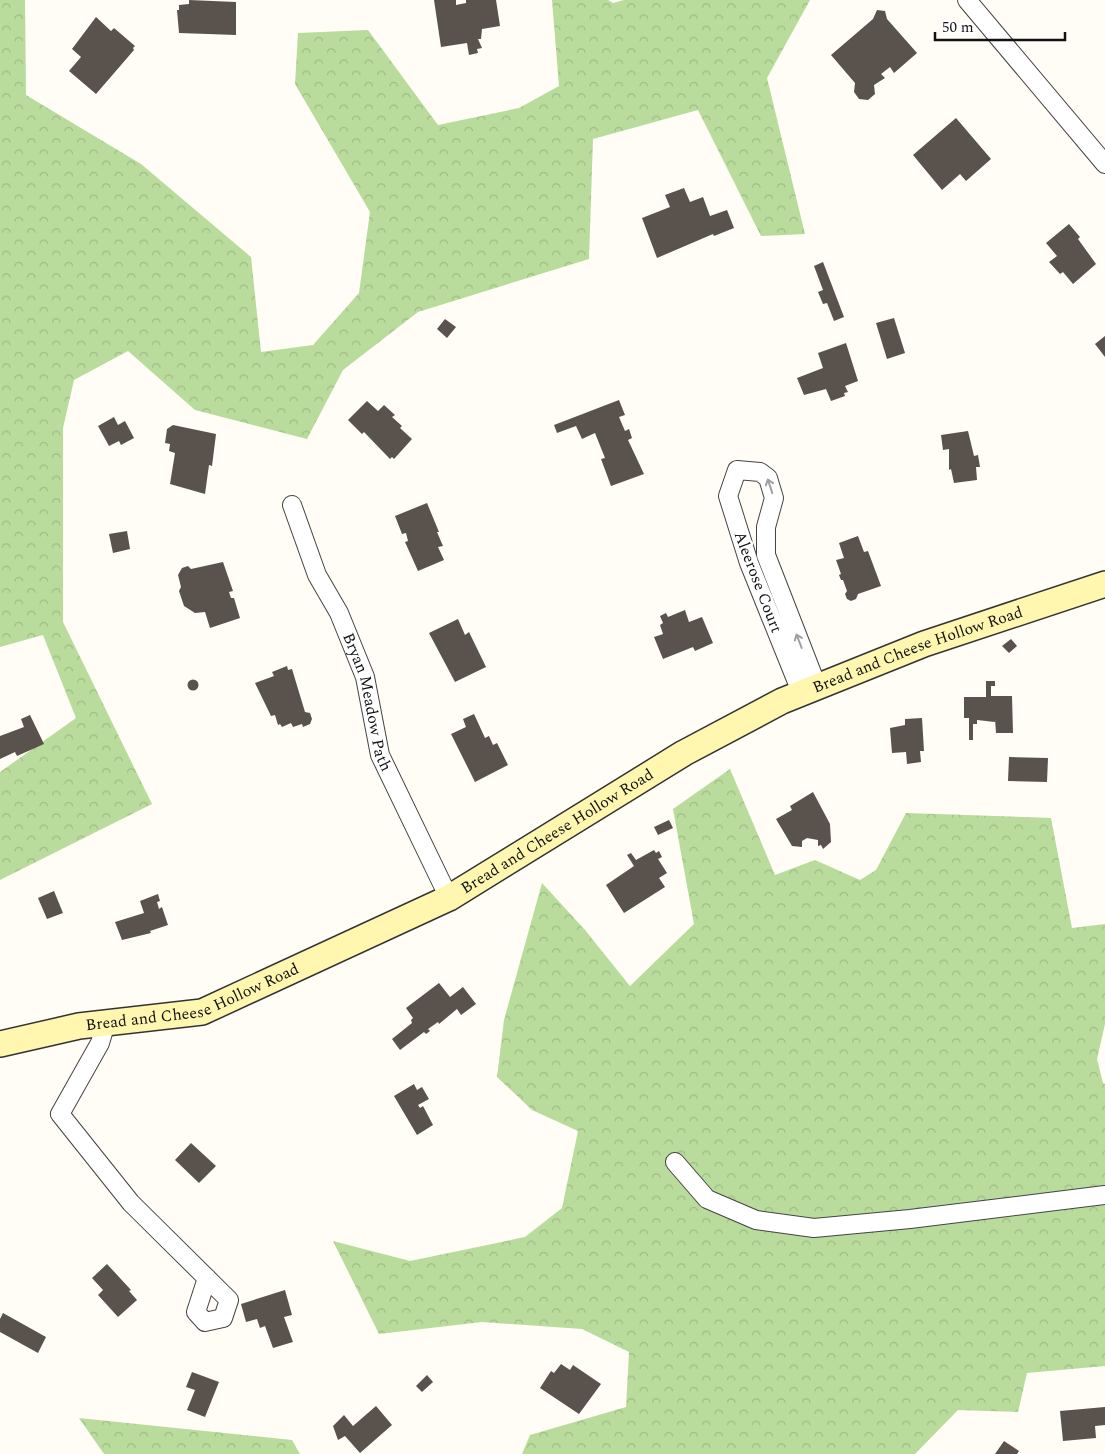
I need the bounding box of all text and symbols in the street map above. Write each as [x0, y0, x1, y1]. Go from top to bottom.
scale bar [935, 10, 1065, 42]
text: 50 m [942, 16, 974, 39]
one-way arrow [765, 479, 774, 494]
street label: Aleerose Court [728, 528, 788, 637]
street label: Bread and Cheese Hollow Road [809, 600, 1026, 700]
street label: Bryan Meadow Path [336, 629, 398, 775]
one-way arrow [794, 633, 803, 649]
street label: Bread and Cheese Hollow Road [456, 763, 658, 900]
street label: Bread and Cheese Hollow Road [84, 957, 303, 1037]

